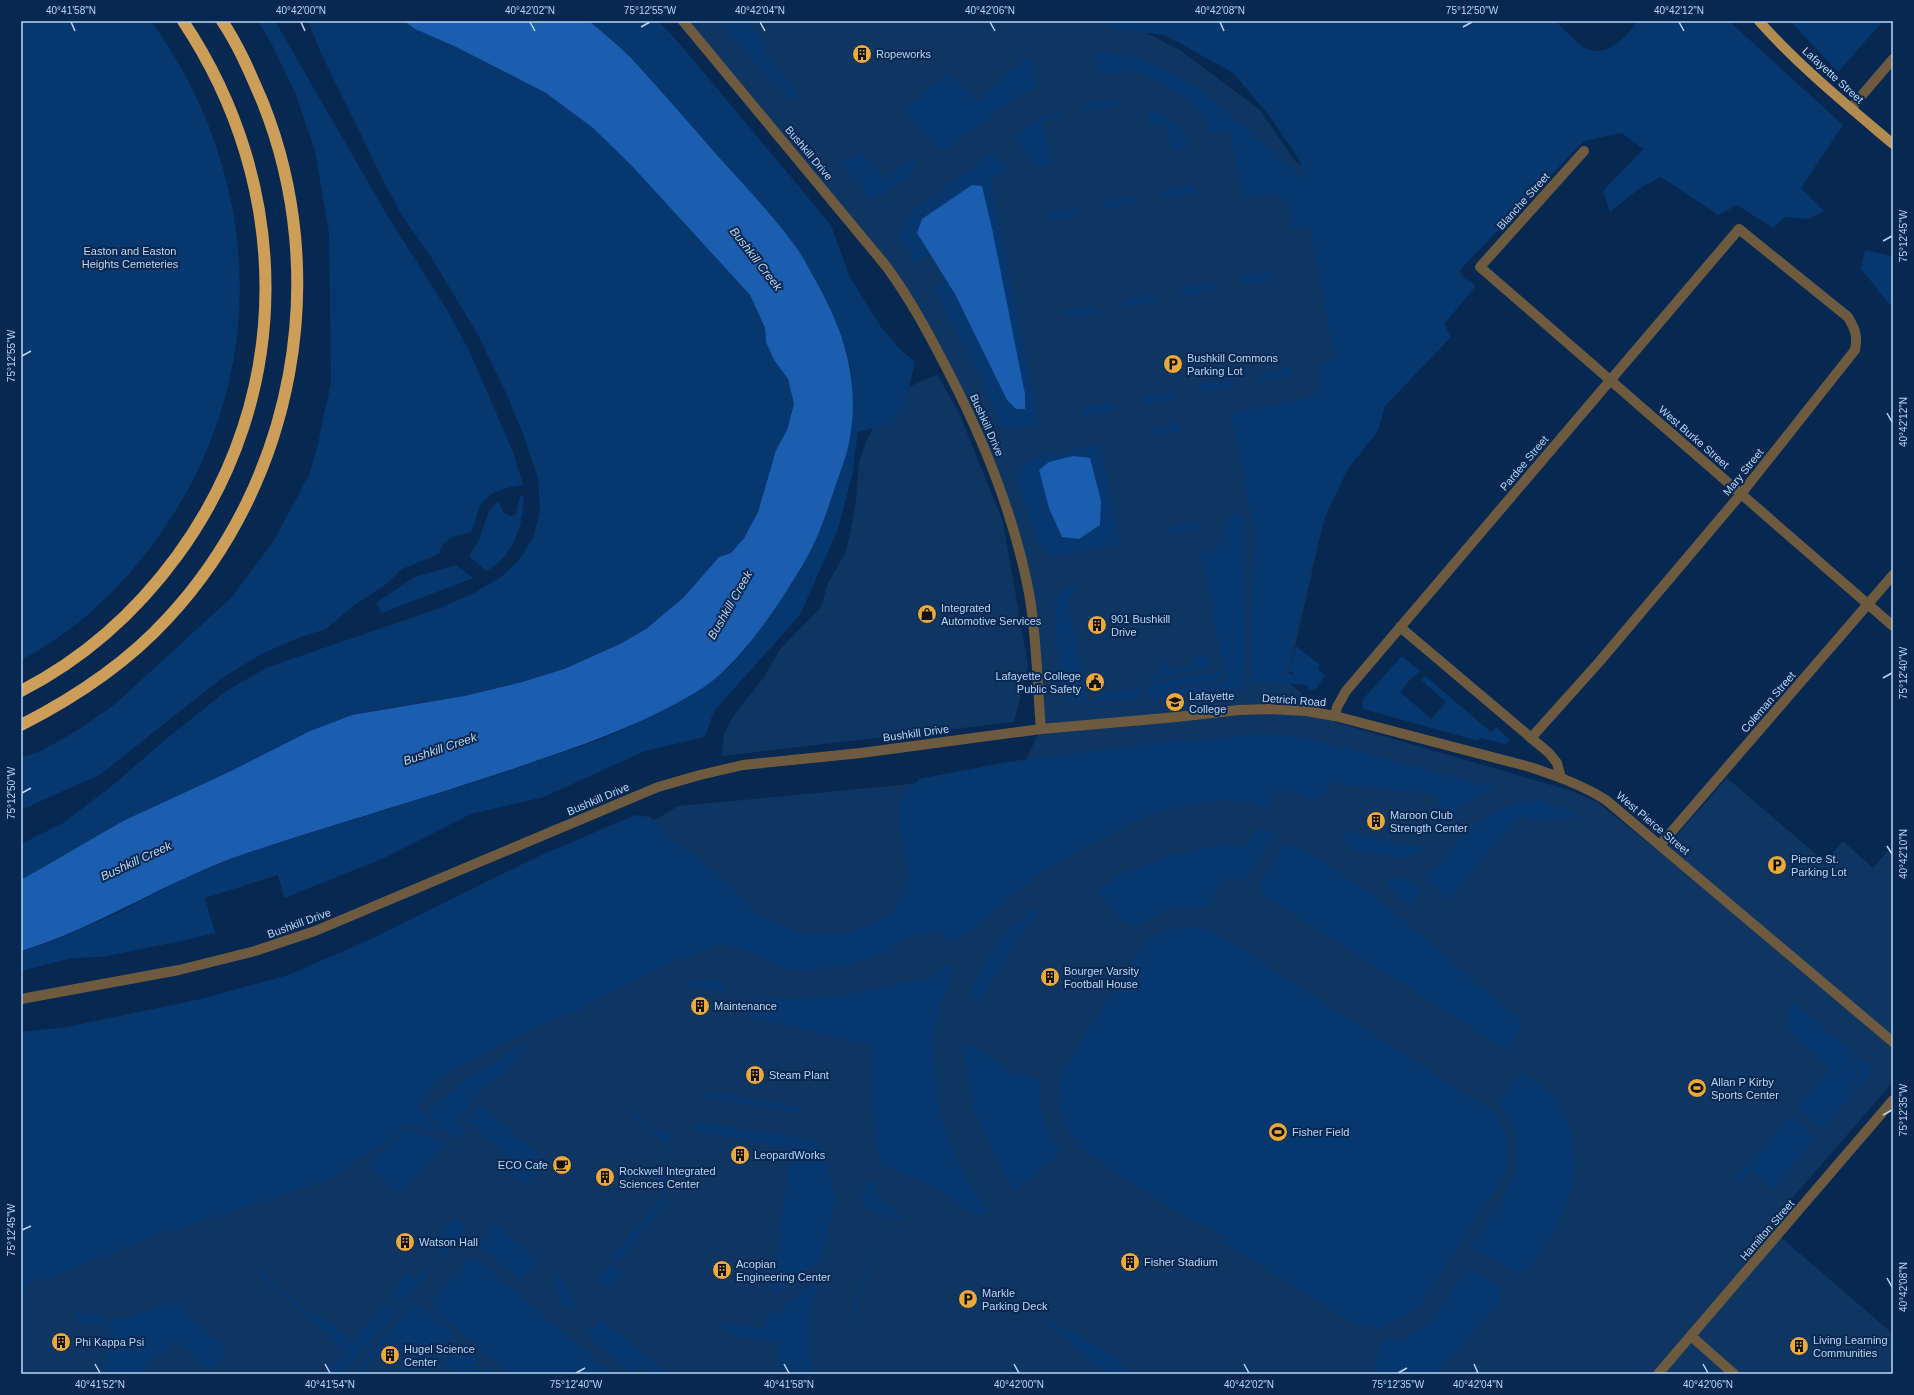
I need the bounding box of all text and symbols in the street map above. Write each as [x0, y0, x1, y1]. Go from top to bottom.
text: 40°41'58"N [46, 5, 96, 16]
text: 40°42'00"N [276, 5, 326, 16]
text: 40°42'02"N [505, 5, 555, 16]
text: 75°12'55"W [624, 5, 677, 16]
text: 40°42'04"N [735, 5, 785, 16]
text: 40°42'06"N [965, 5, 1015, 16]
text: 40°42'08"N [1195, 5, 1245, 16]
text: 75°12'50"W [1446, 5, 1499, 16]
text: 40°42'12"N [1654, 5, 1704, 16]
building icon: Ropeworks [851, 43, 873, 65]
street label: Lafayette Street [1800, 45, 1866, 105]
place label: Ropeworks [876, 48, 932, 60]
street label: Bushkill Drive [783, 124, 835, 182]
street label: Blanche Street [1494, 170, 1552, 232]
text: 75°12'45"W [1898, 209, 1909, 262]
water label: Bushkill Creek [727, 224, 786, 294]
park label: Easton and Easton Heights Cemeteries [82, 245, 179, 270]
text: 75°12'55"W [6, 329, 17, 382]
place label: Bushkill Commons Parking Lot [1187, 352, 1279, 377]
parking icon: Bushkill Commons Parking Lot [1162, 353, 1184, 375]
street label: Bushkill Drive [968, 392, 1006, 458]
text: 40°42'12"N [1898, 397, 1909, 447]
street label: West Burke Street [1656, 403, 1732, 471]
street label: Pardee Street [1498, 433, 1550, 493]
street label: Mary Street [1720, 446, 1766, 498]
water label: Bushkill Creek [705, 567, 756, 642]
place label: Integrated Automotive Services [941, 602, 1042, 627]
shop icon: Integrated Automotive Services [916, 603, 938, 625]
place label: 901 Bushkill Drive [1111, 613, 1170, 638]
building icon: 901 Bushkill Drive [1086, 614, 1108, 636]
text: 75°12'40"W [1898, 646, 1909, 699]
street label: Coleman Street [1738, 669, 1798, 735]
place label: Lafayette College Public Safety [995, 670, 1081, 695]
public building icon: Lafayette College Public Safety [1084, 671, 1106, 693]
place label: Lafayette College [1189, 690, 1234, 715]
school or university icon: Lafayette College [1164, 691, 1186, 713]
street label: Detrich Road [1262, 692, 1326, 708]
street label: Bushkill Drive [882, 722, 950, 744]
water label: Bushkill Creek [401, 730, 479, 768]
text: 75°12'50"W [6, 766, 17, 819]
street label: Bushkill Drive [565, 780, 631, 818]
street label: West Pierce Street [1614, 789, 1692, 857]
place label: Maroon Club Strength Center [1390, 809, 1468, 834]
building icon: Maroon Club Strength Center [1365, 810, 1387, 832]
text: 40°42'10"N [1898, 829, 1909, 879]
water label: Bushkill Creek [98, 838, 175, 884]
place label: Pierce St. Parking Lot [1791, 853, 1847, 878]
parking icon: Pierce St. Parking Lot [1766, 854, 1788, 876]
street label: Bushkill Drive [266, 906, 332, 940]
place label: Bourger Varsity Football House [1064, 965, 1139, 990]
building icon: Bourger Varsity Football House [1039, 966, 1061, 988]
building icon: Maintenance [689, 995, 711, 1017]
place label: Maintenance [714, 1000, 777, 1012]
building icon: Steam Plant [744, 1064, 766, 1086]
place label: Steam Plant [769, 1069, 829, 1081]
place label: Allan P Kirby Sports Center [1711, 1076, 1779, 1101]
sports icon: Allan P Kirby Sports Center [1686, 1077, 1708, 1099]
text: 75°12'35"W [1898, 1083, 1909, 1136]
sports icon: Fisher Field [1267, 1121, 1289, 1143]
place label: Fisher Field [1292, 1126, 1349, 1138]
building icon: LeopardWorks [729, 1144, 751, 1166]
place label: LeopardWorks [754, 1149, 826, 1161]
cafe icon: ECO Cafe [551, 1154, 573, 1176]
place label: ECO Cafe [498, 1159, 548, 1171]
place label: Rockwell Integrated Sciences Center [619, 1165, 716, 1190]
building icon: Rockwell Integrated Sciences Center [594, 1166, 616, 1188]
street label: Hamilton Street [1738, 1197, 1796, 1263]
text: 75°12'45"W [6, 1203, 17, 1256]
building icon: Watson Hall [394, 1231, 416, 1253]
place label: Watson Hall [419, 1236, 478, 1248]
building icon: Fisher Stadium [1119, 1251, 1141, 1273]
place label: Fisher Stadium [1144, 1256, 1218, 1268]
place label: Acopian Engineering Center [736, 1258, 831, 1283]
building icon: Acopian Engineering Center [711, 1259, 733, 1281]
text: 40°42'08"N [1898, 1262, 1909, 1312]
place label: Markle Parking Deck [982, 1287, 1048, 1312]
parking icon: Markle Parking Deck [957, 1288, 979, 1310]
building icon: Phi Kappa Psi [50, 1331, 72, 1353]
place label: Living Learning Communities [1813, 1334, 1888, 1359]
building icon: Living Learning Communities [1788, 1335, 1810, 1357]
place label: Phi Kappa Psi [75, 1336, 144, 1348]
place label: Hugel Science Center [404, 1343, 475, 1368]
building icon: Hugel Science Center [379, 1344, 401, 1366]
text: 40°41'52"N [75, 1379, 125, 1390]
text: 40°41'54"N [305, 1379, 355, 1390]
text: 75°12'40"W [550, 1379, 603, 1390]
text: 40°41'58"N [764, 1379, 814, 1390]
text: 40°42'00"N [994, 1379, 1044, 1390]
text: 40°42'02"N [1224, 1379, 1274, 1390]
text: 75°12'35"W [1372, 1379, 1425, 1390]
text: 40°42'04"N [1453, 1379, 1503, 1390]
text: 40°42'06"N [1683, 1379, 1733, 1390]

